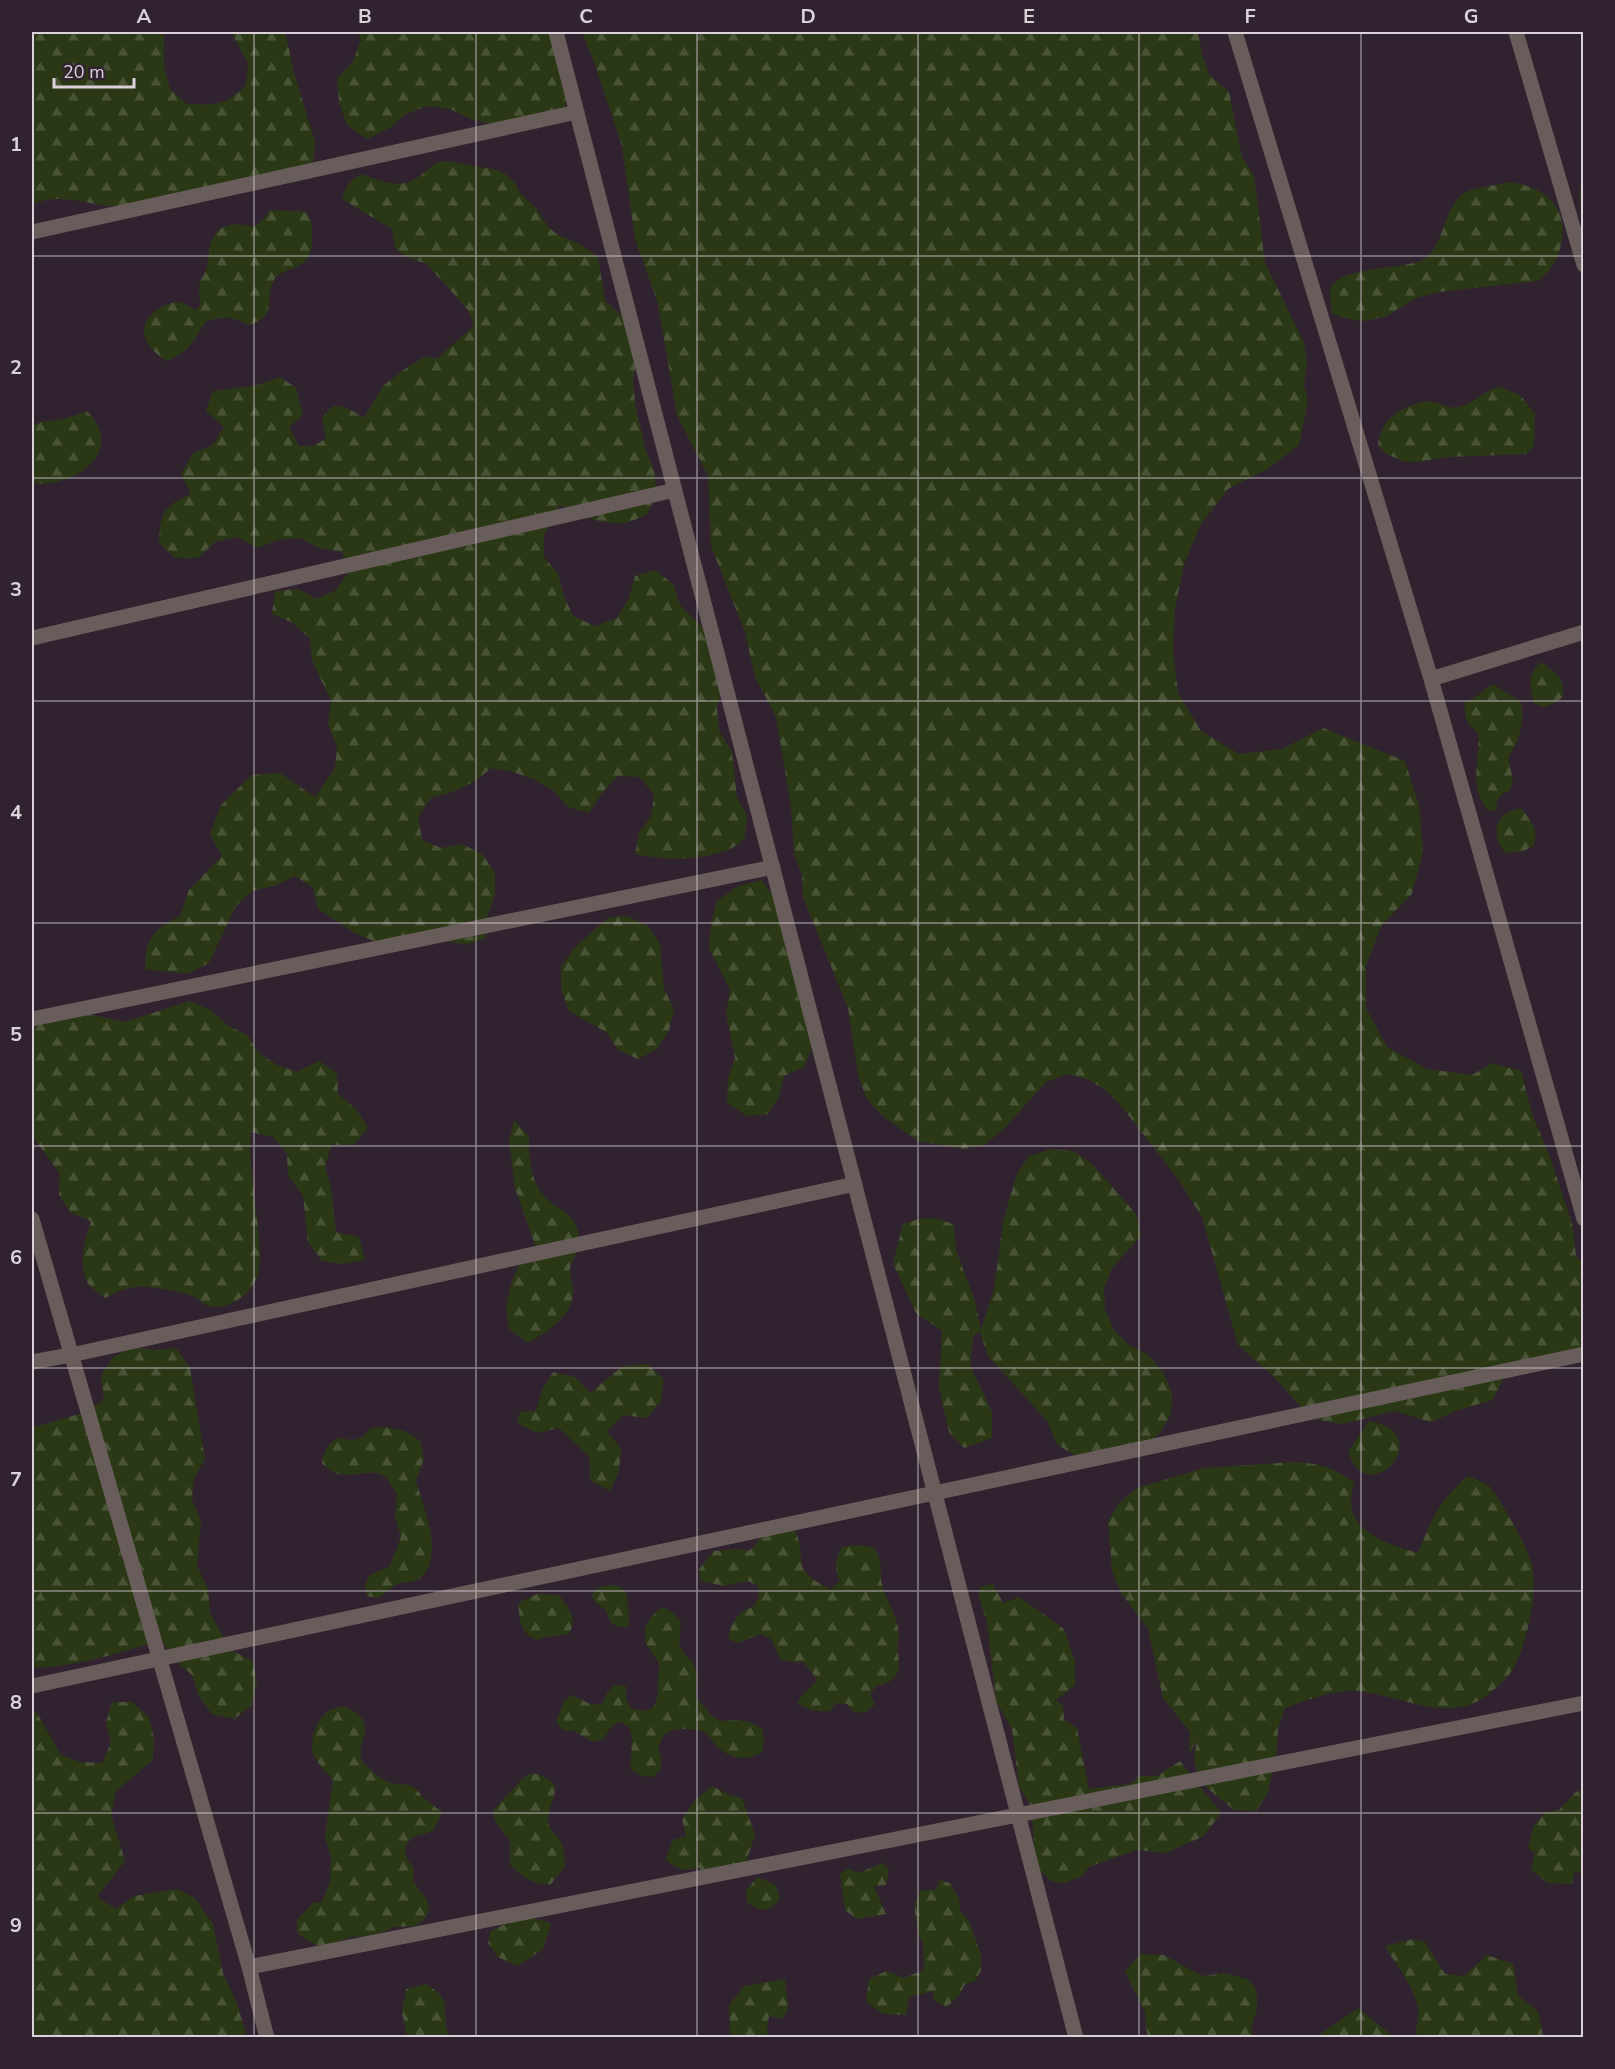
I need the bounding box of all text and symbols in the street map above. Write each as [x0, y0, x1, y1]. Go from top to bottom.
text: A [137, 3, 152, 30]
text: B [358, 3, 372, 30]
text: C [579, 3, 593, 30]
text: D [800, 3, 816, 30]
text: E [1023, 3, 1035, 30]
text: F [1244, 3, 1256, 30]
text: G [1464, 3, 1478, 30]
scale bar [54, 51, 134, 89]
text: 20 m [63, 60, 105, 84]
text: 1 [10, 131, 22, 158]
text: 2 [10, 354, 22, 381]
text: 3 [10, 576, 22, 603]
text: 4 [10, 799, 22, 826]
text: 5 [10, 1021, 22, 1048]
text: 6 [10, 1244, 22, 1271]
text: 7 [10, 1466, 22, 1493]
text: 8 [10, 1689, 22, 1716]
text: 9 [10, 1912, 22, 1939]

